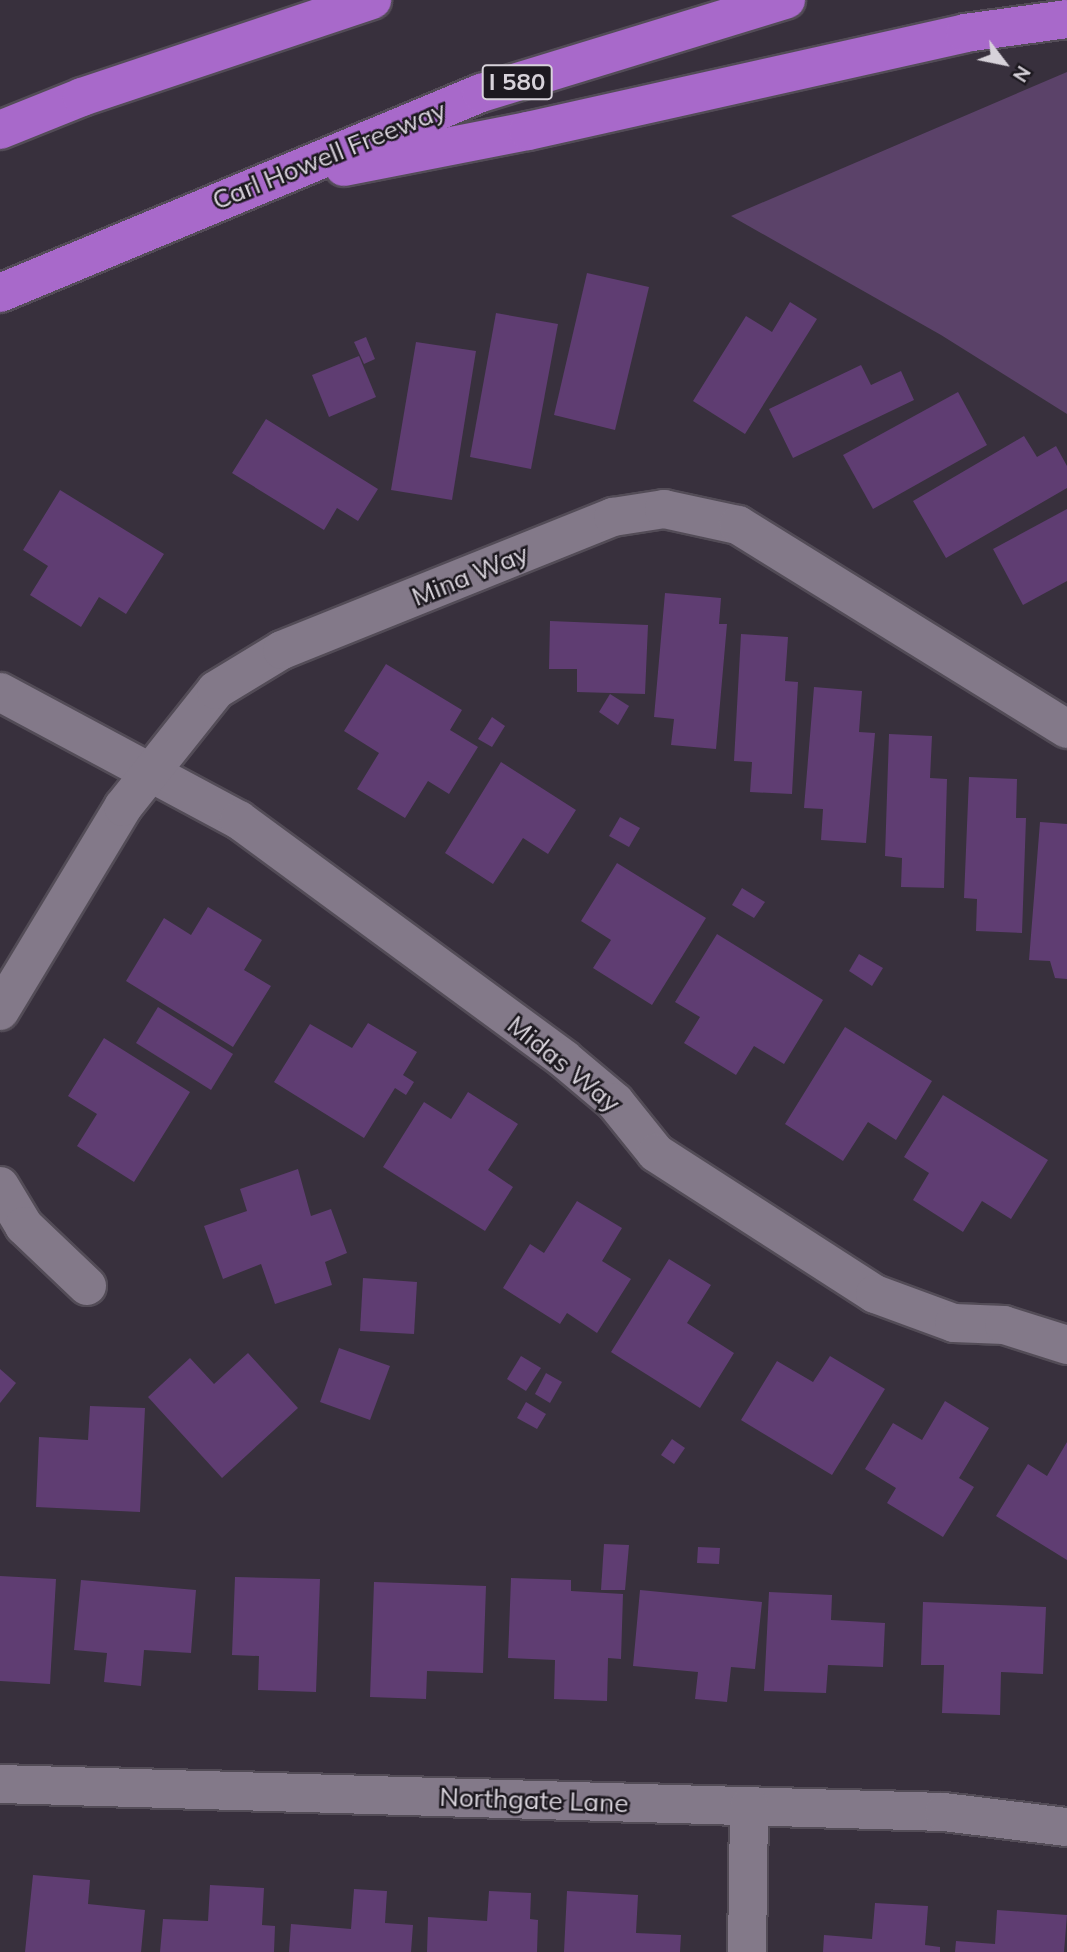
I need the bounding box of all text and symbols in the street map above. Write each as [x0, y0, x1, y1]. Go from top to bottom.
north arrow [969, 28, 1039, 98]
road number: I 580 [480, 61, 554, 102]
text: N [1008, 62, 1036, 87]
street label: Carl Howell Freeway [208, 94, 450, 216]
street label: Mina Way [407, 538, 533, 612]
street label: Midas Way [501, 1009, 627, 1119]
street label: Northgate Lane [439, 1781, 629, 1819]

